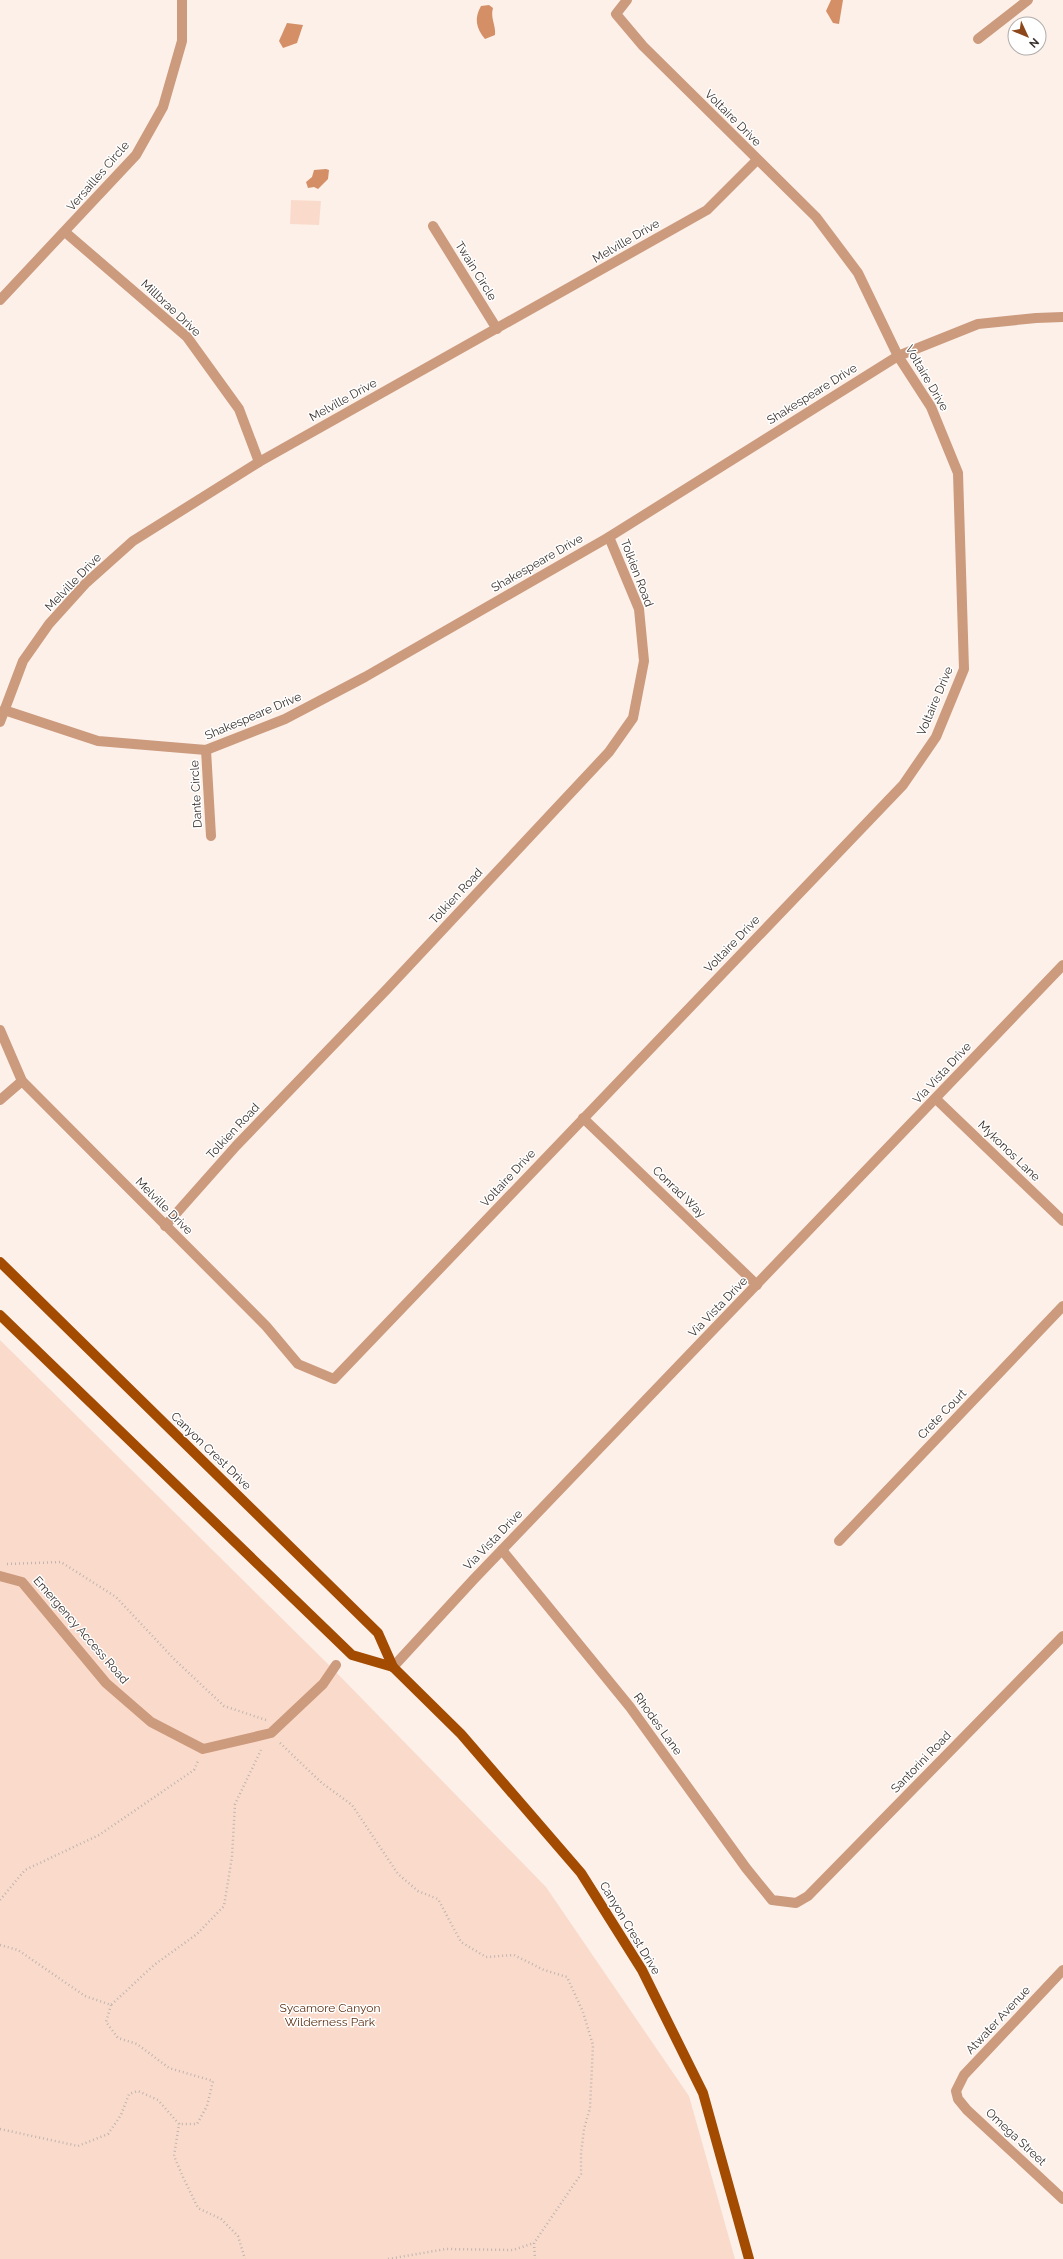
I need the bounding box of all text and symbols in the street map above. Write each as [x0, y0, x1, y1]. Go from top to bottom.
north arrow [1007, 16, 1047, 56]
text: N [1026, 35, 1041, 50]
street label: Voltaire Drive [702, 87, 764, 149]
street label: Versailles Circle [64, 138, 132, 214]
street label: Melville Drive [590, 216, 662, 266]
street label: Twain Circle [452, 239, 500, 303]
street label: Millbrae Drive [138, 277, 204, 339]
street label: Voltaire Drive [903, 343, 951, 413]
street label: Shakespeare Drive [764, 361, 860, 427]
street label: Melville Drive [307, 376, 379, 424]
street label: Shakespeare Drive [489, 531, 585, 595]
street label: Tolkien Road [618, 537, 656, 609]
street label: Melville Drive [42, 550, 104, 614]
street label: Voltaire Drive [914, 664, 956, 738]
street label: Shakespeare Drive [203, 689, 303, 743]
street label: Dante Circle [187, 760, 205, 828]
street label: Tolkien Road [427, 865, 485, 927]
street label: Voltaire Drive [701, 913, 763, 975]
street label: Via Vista Drive [910, 1039, 974, 1107]
street label: Tolkien Road [204, 1100, 262, 1162]
street label: Mykonos Lane [975, 1118, 1043, 1184]
street label: Voltaire Drive [478, 1146, 538, 1210]
street label: Conrad Way [650, 1163, 709, 1221]
street label: Melville Drive [133, 1175, 195, 1237]
street label: Via Vista Drive [686, 1274, 750, 1340]
street label: Crete Court [915, 1386, 969, 1442]
street label: Canyon Crest Drive [168, 1409, 254, 1493]
street label: Via Vista Drive [461, 1507, 525, 1573]
street label: Emergency Access Road [31, 1573, 131, 1687]
street label: Rhodes Lane [631, 1690, 685, 1758]
street label: Santorini Road [888, 1728, 954, 1796]
street label: Canyon Crest Drive [597, 1879, 663, 1977]
street label: Atwater Avenue [963, 1983, 1033, 2057]
park label: Sycamore Canyon Wilderness Park [280, 2001, 380, 2029]
street label: Omega Street [983, 2106, 1049, 2168]

